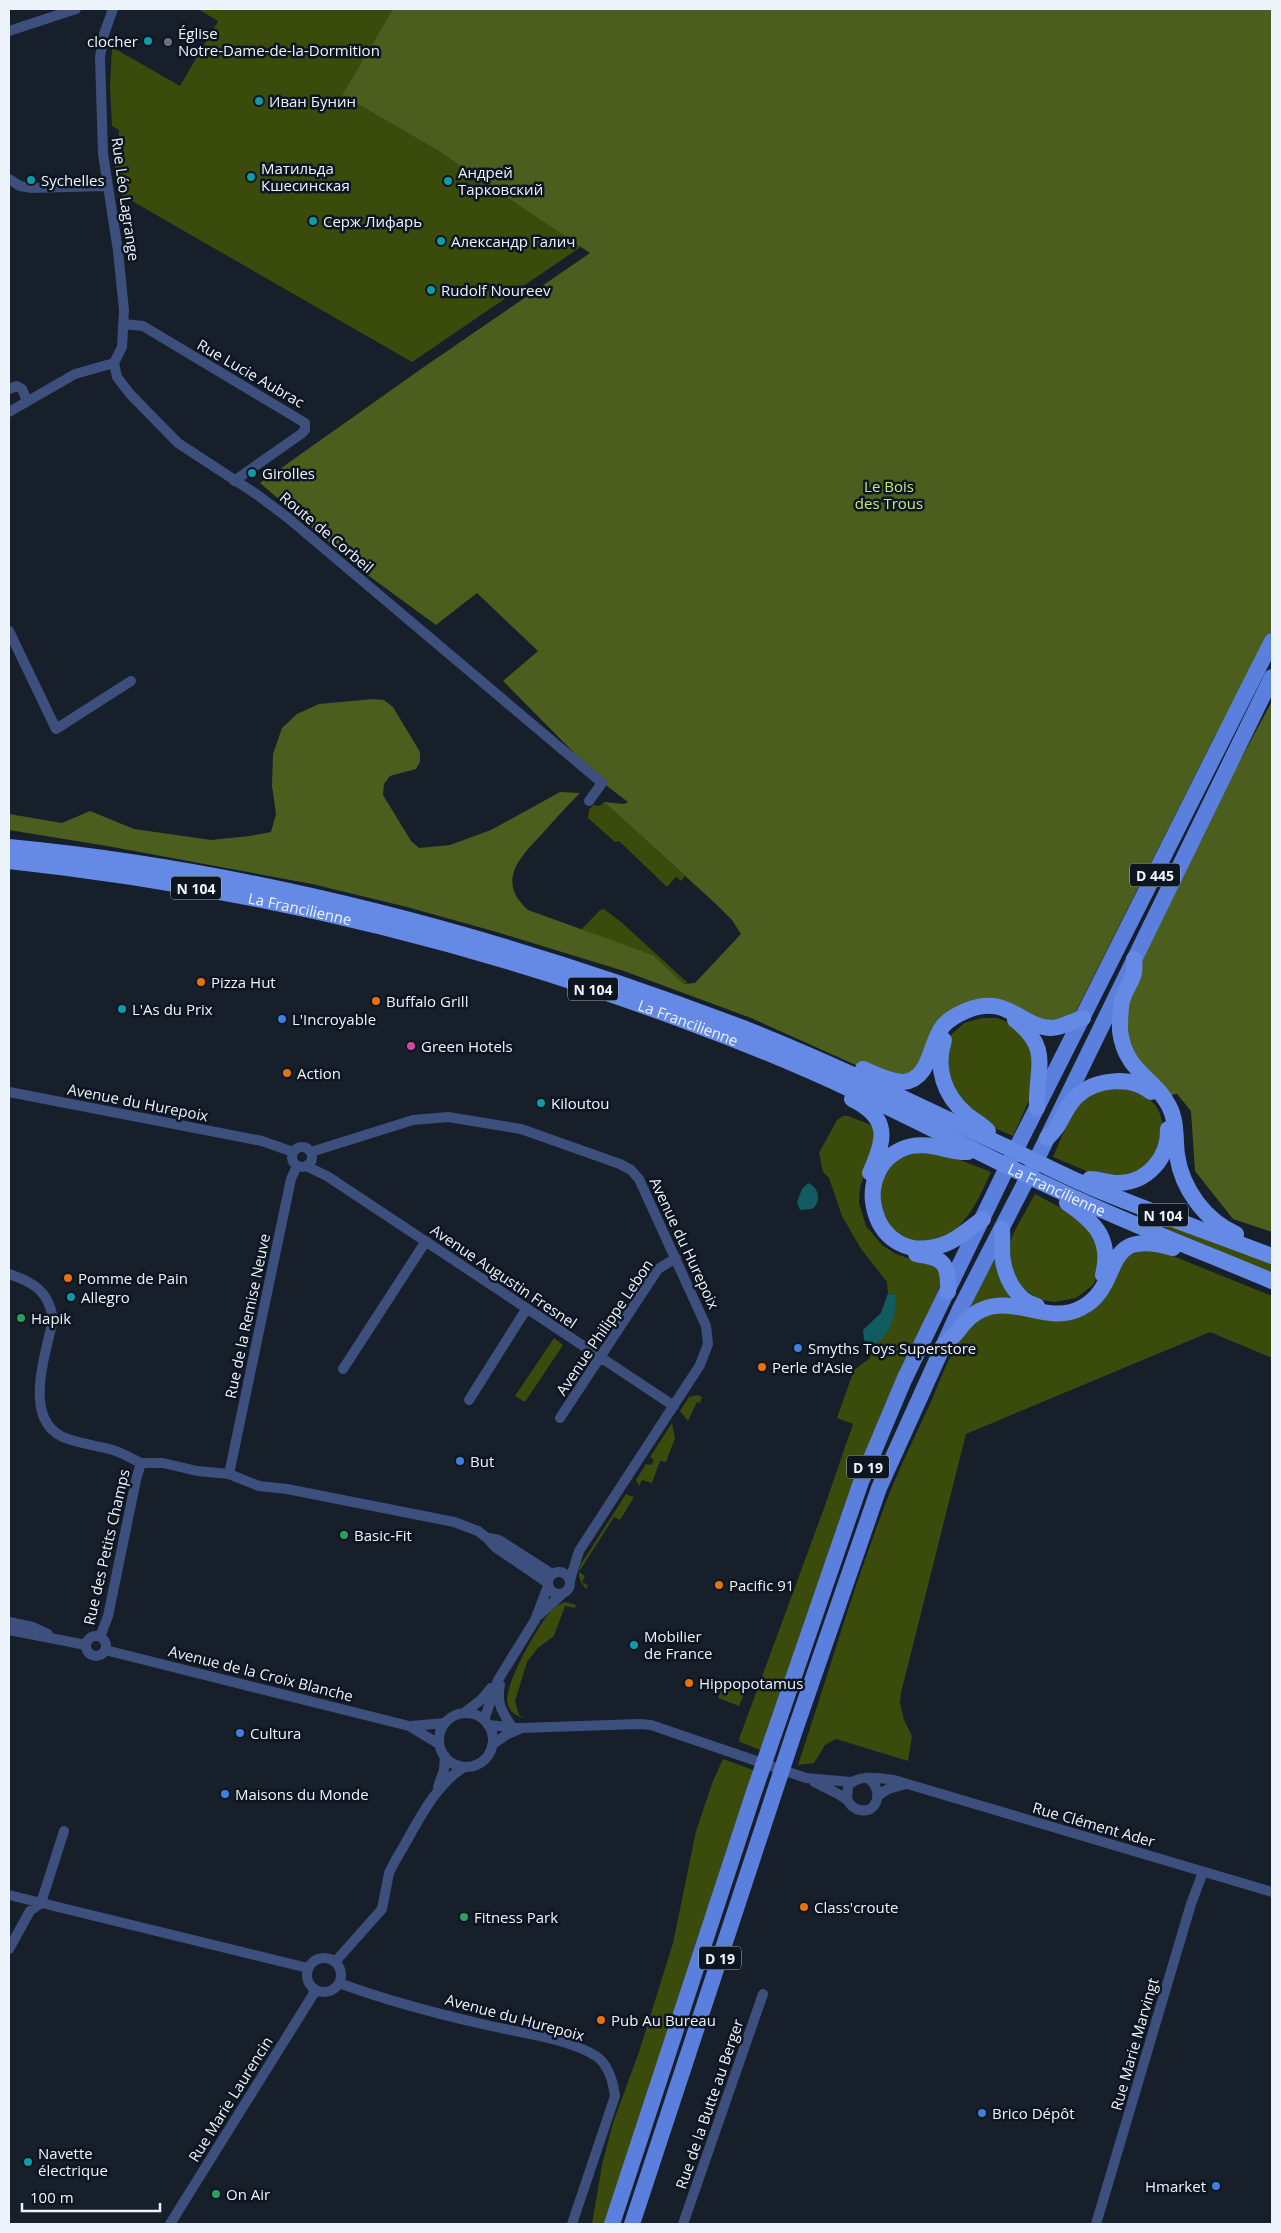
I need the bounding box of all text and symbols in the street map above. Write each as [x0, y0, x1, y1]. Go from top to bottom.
place label: Église Notre-Dame-de-la-Dormition [178, 23, 380, 60]
place label: clocher [87, 31, 138, 51]
marker: clocher [142, 35, 154, 47]
marker: Église Notre-Dame-de-la-Dormition [162, 36, 174, 48]
place label: Иван Бунин [269, 91, 356, 111]
marker: Иван Бунин [253, 95, 265, 107]
street label: Rue Léo Lagrange [107, 136, 145, 262]
place label: Матильда Кшесинская [261, 158, 350, 195]
place label: Андрей Тарковский [458, 162, 543, 199]
place label: Sychelles [41, 170, 105, 190]
marker: Матильда Кшесинская [245, 171, 257, 183]
marker: Sychelles [25, 174, 37, 186]
marker: Андрей Тарковский [442, 175, 454, 187]
place label: Серж Лифарь [323, 211, 422, 231]
marker: Серж Лифарь [307, 215, 319, 227]
place label: Александр Галич [451, 231, 575, 251]
marker: Александр Галич [435, 235, 447, 247]
place label: Rudolf Noureev [441, 280, 551, 300]
marker: Rudolf Noureev [425, 284, 437, 296]
street label: Rue Lucie Aubrac [194, 334, 308, 412]
place label: Girolles [262, 463, 315, 483]
marker: Girolles [246, 467, 258, 479]
park label: Le Bois des Trous [855, 476, 923, 513]
street label: Route de Corbeil [276, 487, 378, 577]
road number: D 445 [1130, 864, 1180, 886]
road number: N 104 [171, 876, 221, 900]
street label: La Francilienne [247, 888, 354, 929]
place label: Pizza Hut [211, 972, 276, 992]
marker: Pizza Hut [195, 976, 207, 988]
road number: N 104 [568, 978, 618, 1001]
place label: Buffalo Grill [386, 991, 468, 1011]
marker: Buffalo Grill [370, 995, 382, 1007]
street label: La Francilienne [636, 995, 741, 1050]
place label: L'As du Prix [132, 999, 213, 1019]
marker: L'As du Prix [116, 1003, 128, 1015]
place label: L'Incroyable [292, 1009, 376, 1029]
marker: L'Incroyable [276, 1013, 288, 1025]
place label: Green Hotels [421, 1036, 513, 1056]
marker: Green Hotels [405, 1040, 417, 1052]
place label: Action [297, 1063, 341, 1083]
marker: Action [281, 1067, 293, 1079]
street label: Avenue du Hurepoix [66, 1079, 210, 1125]
place label: Kiloutou [551, 1093, 610, 1113]
marker: Kiloutou [535, 1097, 547, 1109]
street label: La Francilienne [1005, 1158, 1109, 1221]
street label: Avenue du Hurepoix [646, 1174, 724, 1312]
road number: N 104 [1138, 1204, 1188, 1226]
street label: Avenue Augustin Fresnel [427, 1220, 581, 1332]
street label: Rue de la Remise Neuve [220, 1232, 274, 1400]
street label: Avenue Philippe Lebon [551, 1255, 657, 1399]
place label: Pomme de Pain [78, 1268, 188, 1288]
marker: Pomme de Pain [62, 1272, 74, 1284]
place label: Allegro [81, 1287, 130, 1307]
marker: Allegro [65, 1291, 77, 1303]
place label: Hapik [31, 1308, 71, 1328]
marker: Hapik [15, 1312, 27, 1324]
place label: Smyths Toys Superstore [808, 1338, 976, 1358]
marker: Smyths Toys Superstore [792, 1342, 804, 1354]
place label: Perle d'Asie [772, 1357, 853, 1377]
marker: Perle d'Asie [756, 1361, 768, 1373]
place label: But [470, 1451, 494, 1471]
marker: But [454, 1455, 466, 1467]
road number: D 19 [847, 1455, 889, 1478]
street label: Rue des Petits Champs [78, 1467, 134, 1627]
place label: Basic-Fit [354, 1525, 412, 1545]
marker: Basic-Fit [338, 1529, 350, 1541]
place label: Pacific 91 [729, 1575, 794, 1595]
marker: Pacific 91 [713, 1579, 725, 1591]
place label: Mobilier de France [644, 1626, 713, 1663]
marker: Mobilier de France [628, 1639, 640, 1651]
street label: Avenue de la Croix Blanche [167, 1640, 355, 1706]
place label: Hippopotamus [699, 1673, 803, 1693]
marker: Hippopotamus [683, 1677, 695, 1689]
place label: Cultura [250, 1723, 301, 1743]
marker: Cultura [234, 1727, 246, 1739]
place label: Maisons du Monde [235, 1784, 369, 1804]
marker: Maisons du Monde [219, 1788, 231, 1800]
street label: Rue Clément Ader [1030, 1797, 1158, 1851]
place label: Class'croute [814, 1897, 898, 1917]
marker: Class'croute [798, 1901, 810, 1913]
place label: Fitness Park [474, 1907, 558, 1927]
marker: Fitness Park [458, 1911, 470, 1923]
road number: D 19 [699, 1946, 741, 1970]
street label: Rue Marie Marvingt [1106, 1976, 1162, 2112]
street label: Avenue du Hurepoix [443, 1989, 587, 2045]
place label: Pub Au Bureau [611, 2010, 716, 2030]
marker: Pub Au Bureau [595, 2014, 607, 2026]
street label: Rue de la Butte au Berger [670, 2016, 748, 2192]
street label: Rue Marie Laurencin [183, 2033, 277, 2165]
place label: Brico Dépôt [992, 2103, 1075, 2123]
marker: Brico Dépôt [976, 2107, 988, 2119]
place label: Navette électrique [38, 2143, 108, 2180]
marker: Navette électrique [22, 2156, 34, 2168]
place label: Hmarket [1145, 2176, 1206, 2196]
scale bar [22, 2180, 160, 2212]
marker: Hmarket [1210, 2180, 1222, 2192]
place label: On Air [226, 2184, 270, 2204]
text: 100 m [30, 2187, 74, 2207]
marker: On Air [210, 2188, 222, 2200]

